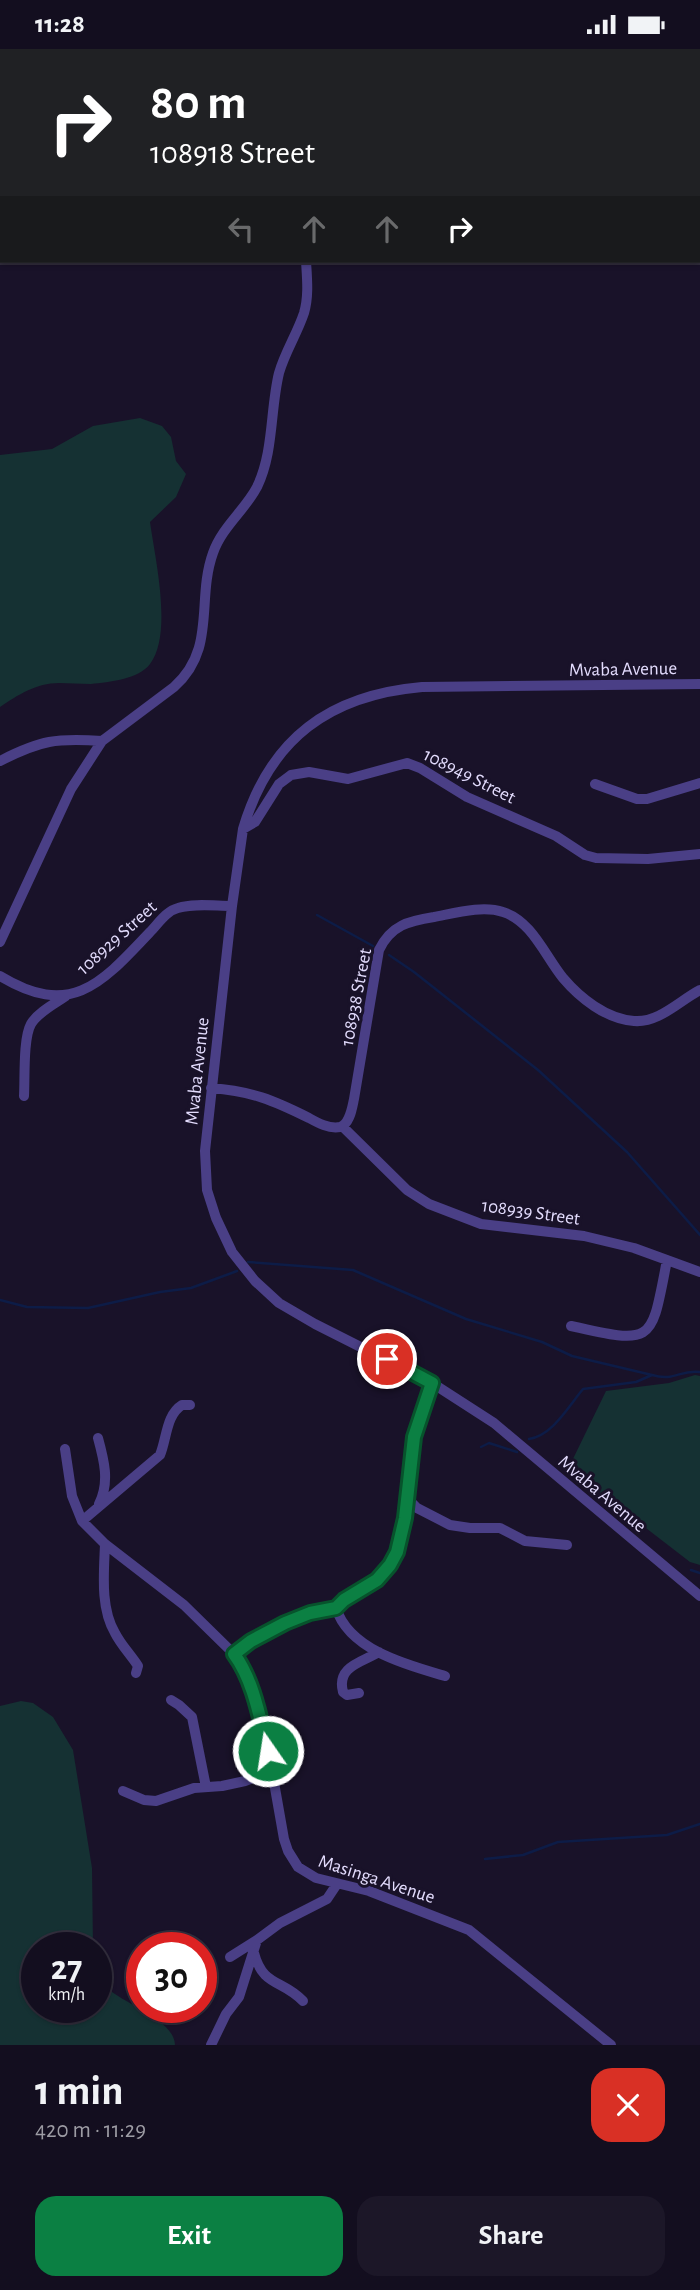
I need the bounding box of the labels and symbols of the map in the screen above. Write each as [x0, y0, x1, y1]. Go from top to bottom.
street label: Mvaba Avenue [569, 659, 677, 680]
street label: 108949 Street [420, 745, 518, 808]
street label: 108929 Street [74, 898, 161, 979]
street label: 108938 Street [338, 947, 375, 1048]
street label: Mvaba Avenue [182, 1016, 213, 1126]
street label: 108939 Street [480, 1196, 581, 1229]
pin [357, 1329, 417, 1389]
street label: Mvaba Avenue [554, 1452, 650, 1536]
position arrow [231, 1714, 305, 1788]
street label: Masinga Avenue [316, 1852, 437, 1907]
speed limit sign: 30 [126, 1932, 217, 2023]

